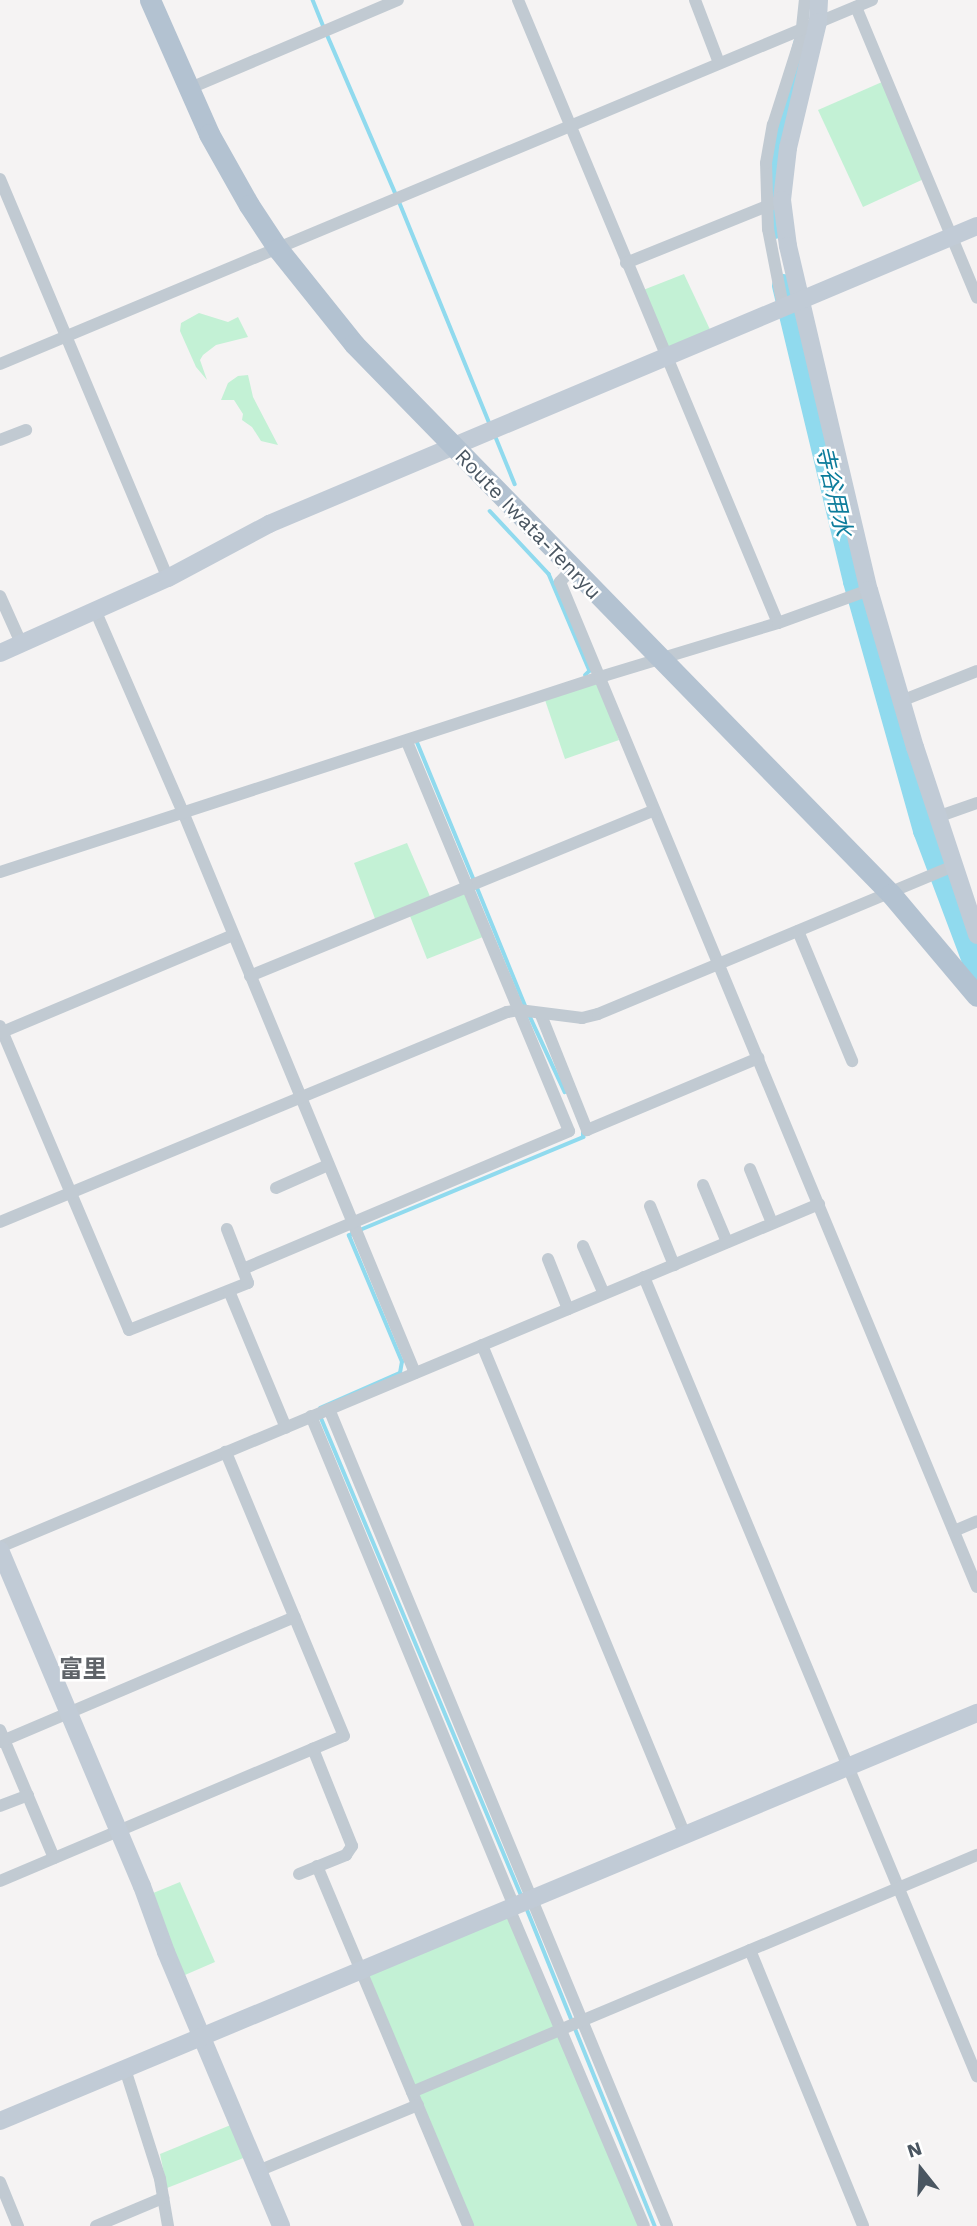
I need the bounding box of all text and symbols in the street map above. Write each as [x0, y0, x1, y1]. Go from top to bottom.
water label: 寺谷用水 [809, 443, 857, 539]
street label: Route Iwata-Tenryu [450, 444, 606, 604]
district label: 富里 [59, 1656, 107, 1684]
north arrow [886, 2135, 956, 2205]
text: N [904, 2136, 925, 2163]

